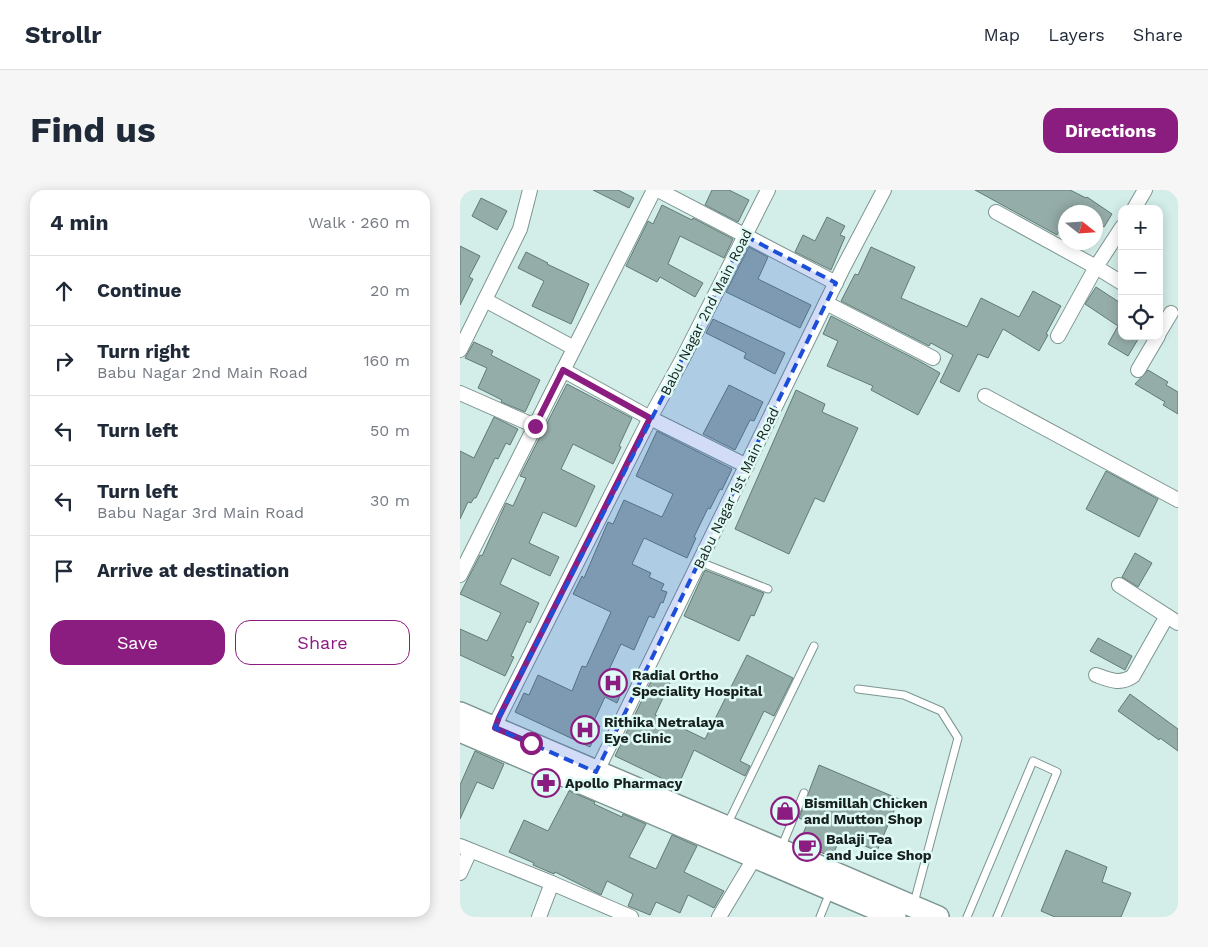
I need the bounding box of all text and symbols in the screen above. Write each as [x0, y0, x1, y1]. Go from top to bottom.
text: Strollr [25, 21, 102, 49]
text: Map [983, 24, 1020, 45]
text: Layers [1048, 24, 1105, 45]
text: Share [1133, 24, 1183, 45]
button: Directions [1043, 108, 1178, 153]
text: Find us [30, 109, 156, 151]
north arrow [1058, 205, 1103, 250]
map controls [1118, 205, 1163, 340]
button: + [1118, 205, 1163, 250]
text: 4 min [50, 210, 108, 235]
text: Walk · 260 m [308, 213, 410, 232]
street label: Babu Nagar 2nd Main Road [657, 226, 755, 398]
button: − [1118, 250, 1163, 295]
icon: ahead [50, 277, 78, 305]
text: Continue [97, 279, 181, 302]
text: 20 m [370, 281, 410, 300]
button: locate [1118, 295, 1163, 340]
text: Turn right [97, 340, 190, 363]
icon: right [50, 347, 78, 375]
text: 160 m [363, 351, 410, 370]
text: Babu Nagar 2nd Main Road [97, 363, 308, 382]
street label: Babu Nagar 1st Main Road [690, 405, 782, 571]
route end [524, 415, 547, 438]
icon: left [50, 417, 78, 445]
text: Turn left [97, 419, 178, 442]
text: 50 m [370, 421, 410, 440]
text: Turn left [97, 480, 178, 503]
icon: left [50, 487, 78, 515]
text: 30 m [370, 491, 410, 510]
text: Babu Nagar 3rd Main Road [97, 503, 304, 522]
icon: arrive [50, 557, 78, 585]
text: Arrive at destination [97, 559, 289, 582]
button: Save [50, 620, 225, 665]
button: Share [235, 620, 410, 665]
place label: Radial Ortho Speciality Hospital [632, 667, 763, 699]
hospital icon: Radial Ortho Speciality Hospital [598, 668, 628, 698]
place label: Rithika Netralaya Eye Clinic [604, 714, 725, 746]
hospital icon: Rithika Netralaya Eye Clinic [570, 715, 600, 745]
route start [520, 732, 543, 755]
pharmacy icon: Apollo Pharmacy [531, 768, 561, 798]
place label: Apollo Pharmacy [565, 775, 682, 791]
place label: Bismillah Chicken and Mutton Shop [804, 795, 928, 827]
shop icon: Bismillah Chicken and Mutton Shop [770, 796, 800, 826]
place label: Balaji Tea and Juice Shop [826, 831, 932, 863]
cafe icon: Balaji Tea and Juice Shop [792, 832, 822, 862]

